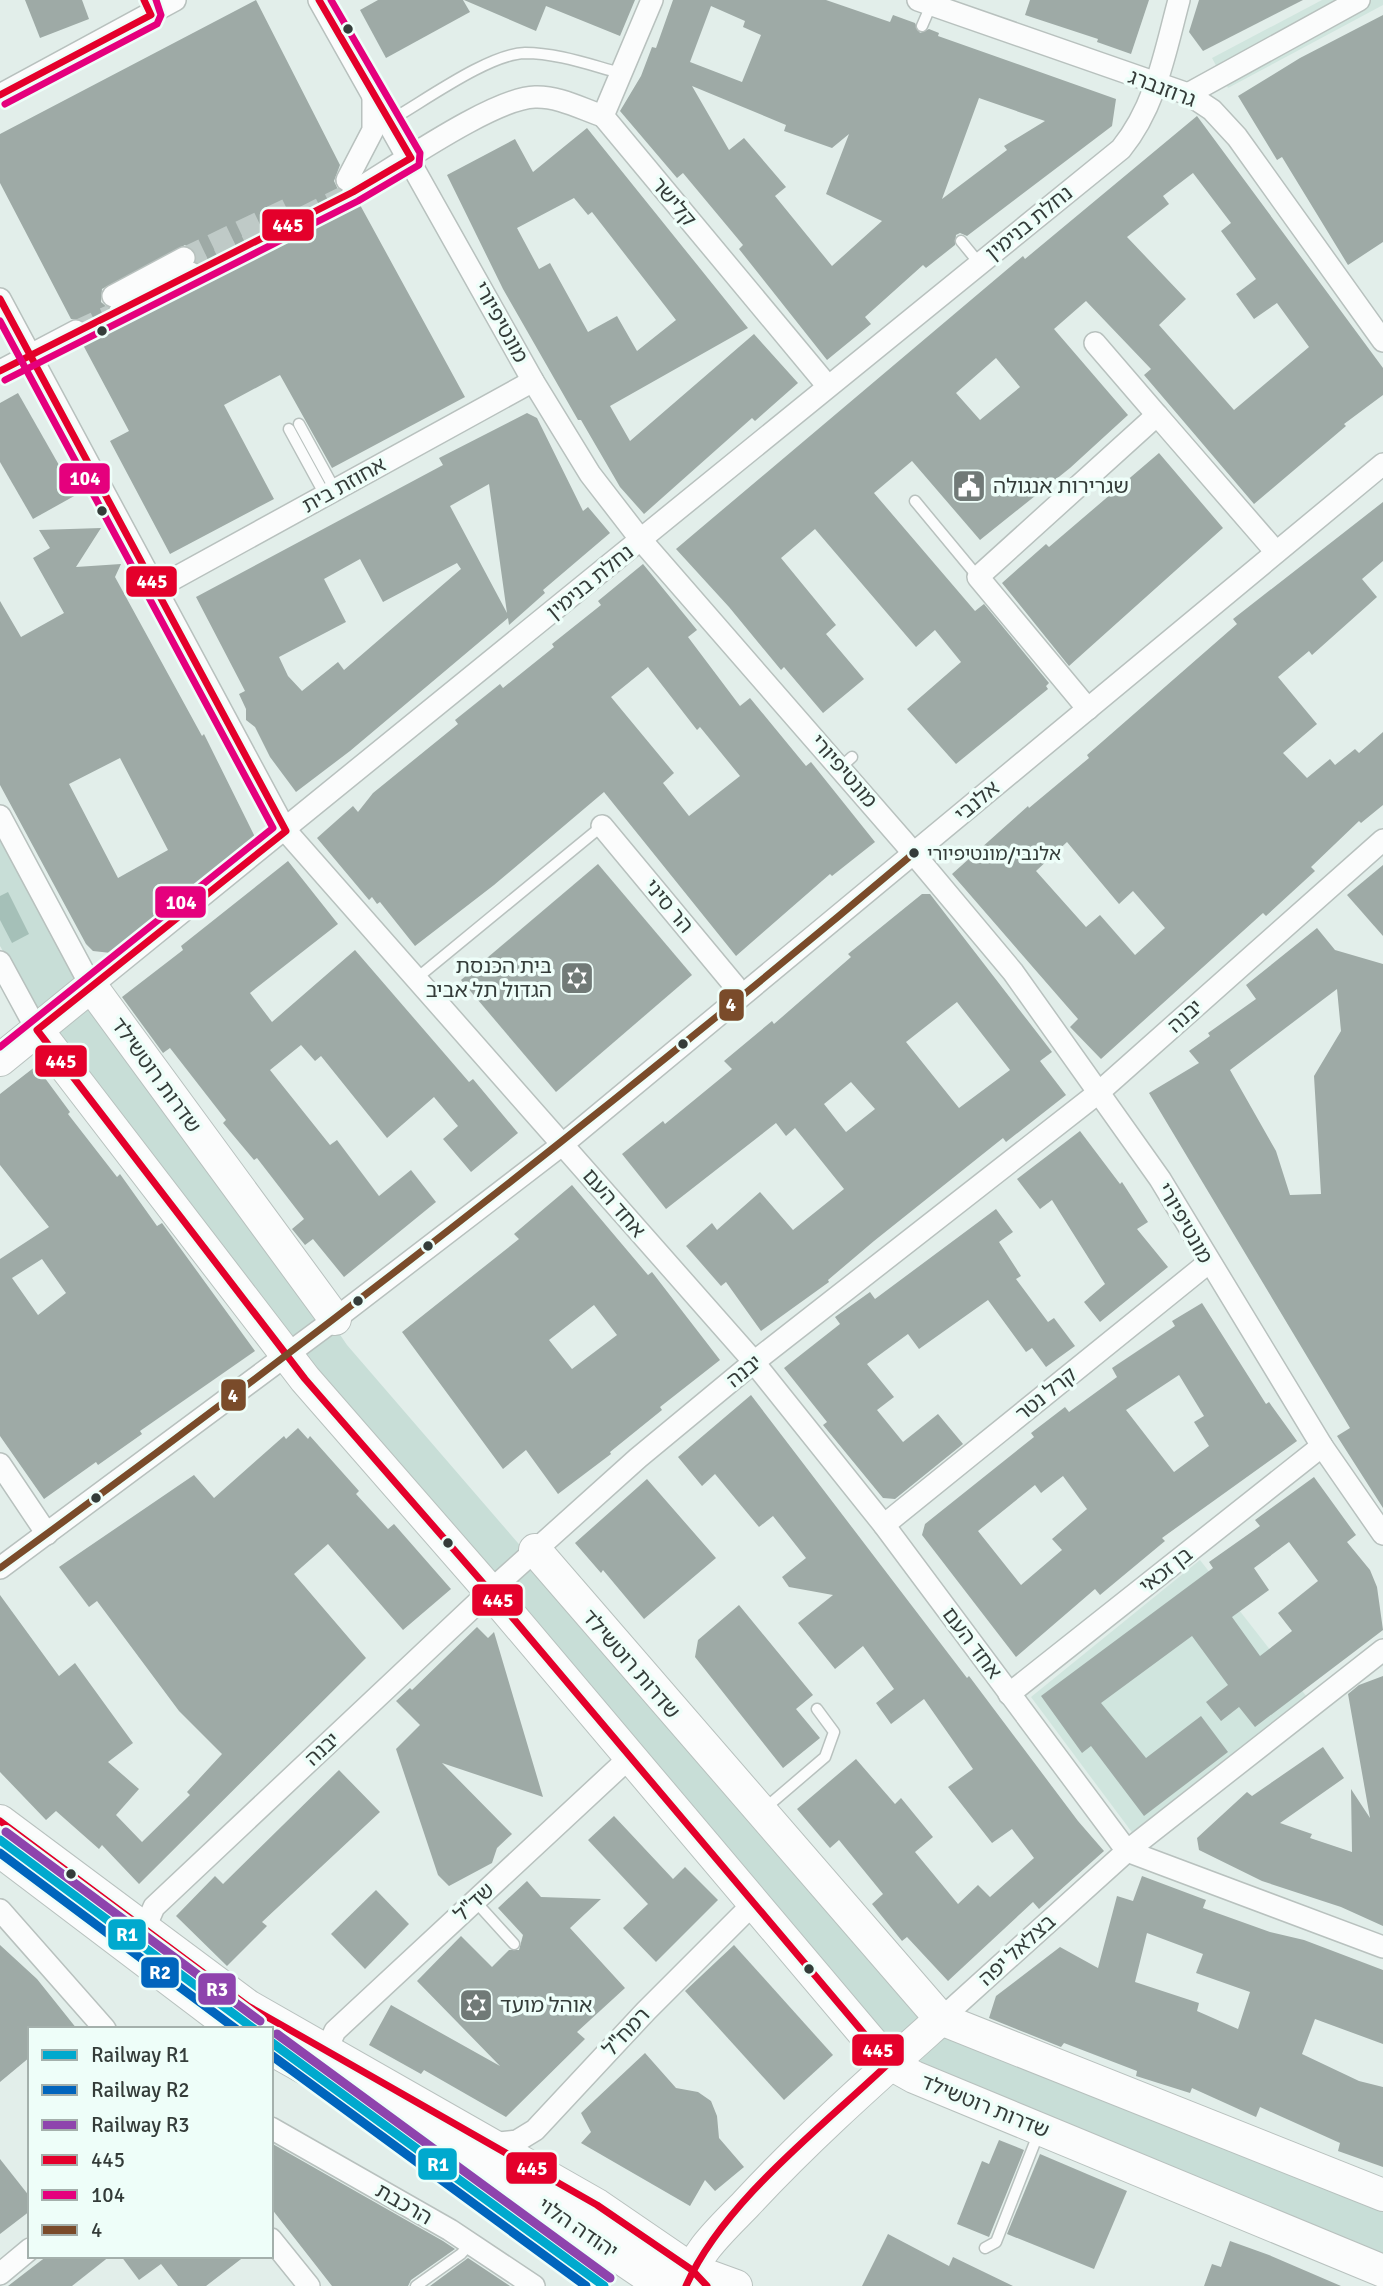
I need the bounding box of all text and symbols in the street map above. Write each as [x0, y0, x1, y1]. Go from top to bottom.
unlabelled marker [341, 22, 355, 36]
street label: גרוזנברג [1124, 63, 1200, 113]
street label: קלישר [646, 172, 702, 232]
street label: נחלת בנימין [980, 180, 1078, 266]
line badge: 445 [261, 208, 315, 242]
text: 445 [273, 214, 303, 238]
street label: מונטיפיורי [468, 277, 534, 367]
unlabelled marker [95, 324, 109, 338]
street label: אחוזת בית [298, 451, 390, 519]
line badge: 104 [58, 462, 111, 495]
text: 104 [70, 467, 100, 491]
public building icon: שגרירות אנגולה [950, 467, 988, 505]
place label: שגרירות אנגולה [993, 473, 1129, 499]
unlabelled marker [95, 504, 109, 518]
street label: נחלת בנימין [541, 539, 639, 625]
line badge: 445 [125, 565, 178, 598]
text: 445 [137, 570, 167, 594]
street label: מונטיפיורי [805, 729, 883, 813]
street label: אלנבי [949, 775, 1005, 827]
place label: אלנבי/מונטיפיורי [927, 842, 1061, 866]
marker: אלנבי/מונטיפיורי [907, 846, 921, 860]
street label: הר סיני [639, 874, 699, 938]
line badge: 104 [154, 885, 207, 919]
text: 104 [166, 891, 196, 915]
place label: בית הכנסת הגדול תל אביב [426, 953, 552, 1003]
synagogue icon: בית הכנסת הגדול תל אביב [558, 959, 596, 997]
line badge: 4 [718, 988, 745, 1022]
text: 4 [726, 993, 736, 1017]
street label: יבנה [1162, 994, 1208, 1038]
street label: שדרות רוטשילד [105, 1012, 207, 1138]
unlabelled marker [676, 1037, 690, 1051]
line badge: 445 [34, 1044, 88, 1078]
text: 445 [46, 1050, 76, 1074]
street label: אחד העם [577, 1163, 651, 1243]
street label: מונטיפיורי [1152, 1178, 1219, 1268]
unlabelled marker [421, 1239, 435, 1253]
unlabelled marker [351, 1294, 365, 1308]
street label: יבנה [721, 1349, 767, 1393]
street label: קרל נטר [1010, 1361, 1082, 1427]
line badge: 4 [220, 1378, 247, 1412]
text: 4 [228, 1384, 238, 1408]
unlabelled marker [89, 1491, 103, 1505]
unlabelled marker [441, 1536, 455, 1550]
street label: בן זכאי [1134, 1541, 1198, 1599]
line badge: 445 [471, 1583, 524, 1617]
text: 445 [483, 1589, 513, 1613]
street label: אחד העם [937, 1602, 1007, 1684]
street label: שדרות רוטשילד [576, 1604, 686, 1724]
street label: יבנה [299, 1727, 345, 1771]
unlabelled marker [64, 1867, 78, 1881]
street label: שד"ל [448, 1877, 500, 1927]
street label: בצלאל יפה [973, 1909, 1061, 1991]
line badge: R1 [107, 1918, 147, 1951]
text: R1 [116, 1923, 138, 1947]
line badge: R2 [140, 1956, 180, 1989]
text: R2 [149, 1961, 171, 1985]
unlabelled marker [802, 1962, 816, 1976]
line badge: R3 [197, 1972, 237, 2006]
text: R3 [206, 1978, 228, 2002]
synagogue icon: אוהל מועד [457, 1986, 495, 2024]
place label: אוהל מועד [500, 1992, 592, 2018]
street label: רמח"ל [597, 2002, 655, 2062]
legend [28, 2027, 273, 2258]
line badge: 445 [851, 2033, 905, 2067]
text: 445 [863, 2039, 893, 2063]
text: Railway R1 [91, 2042, 190, 2068]
street label: שדרות רוטשילד [917, 2068, 1053, 2144]
text: Railway R2 [91, 2077, 190, 2103]
text: Railway R3 [91, 2112, 190, 2138]
text: 445 [91, 2147, 125, 2173]
line badge: R1 [417, 2147, 458, 2181]
line badge: 445 [505, 2151, 558, 2185]
text: R1 [427, 2153, 449, 2177]
text: 445 [517, 2157, 547, 2181]
street label: הרכבת [371, 2177, 437, 2231]
text: 104 [91, 2182, 125, 2208]
street label: יהודה הלוי [533, 2192, 623, 2264]
text: 4 [91, 2217, 102, 2243]

